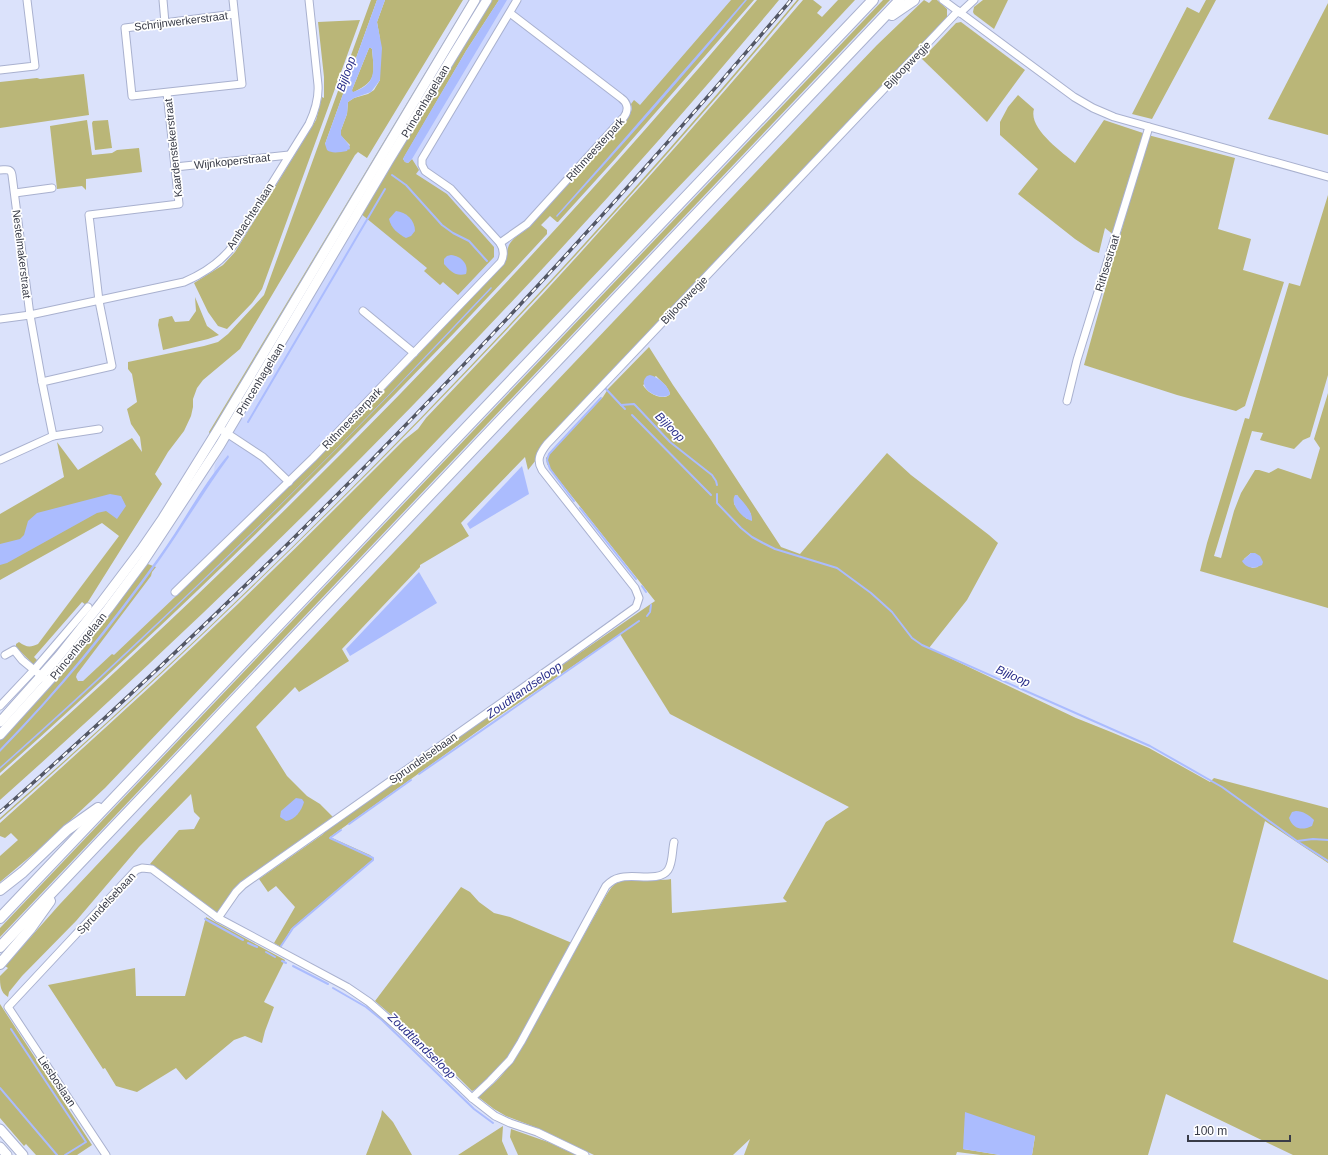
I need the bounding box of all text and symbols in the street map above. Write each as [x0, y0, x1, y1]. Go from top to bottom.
street label: Schrijnwerkerstraat [134, 9, 228, 33]
street label: Bijloopwegje [881, 39, 933, 91]
water label: Bijloop [334, 54, 359, 93]
street label: Princenhagelaan [399, 63, 451, 139]
street label: Kaardenstekerstraat [162, 98, 184, 198]
street label: Rithmeesterpark [564, 115, 627, 183]
street label: Wijnkoperstraat [193, 151, 271, 171]
street label: Ambachtenlaan [224, 181, 276, 251]
street label: Nestelmakerstraat [11, 209, 33, 299]
street label: Rithsestraat [1093, 233, 1121, 293]
street label: Bijloopwegje [658, 274, 710, 326]
street label: Princenhagelaan [234, 341, 286, 417]
street label: Rithmeesterpark [320, 384, 385, 451]
water label: Bijloop [652, 409, 688, 445]
street label: Princenhagelaan [47, 610, 109, 682]
water label: Zoudtlandseloop [483, 659, 565, 722]
water label: Bijloop [994, 662, 1033, 690]
street label: Sprundelsebaan [387, 730, 459, 786]
street label: Sprundelsebaan [74, 870, 138, 936]
water label: Zoudtlandseloop [385, 1009, 459, 1082]
street label: Liesboslaan [36, 1053, 78, 1109]
scale bar [1188, 1117, 1290, 1143]
text: 100 m [1194, 1124, 1227, 1138]

